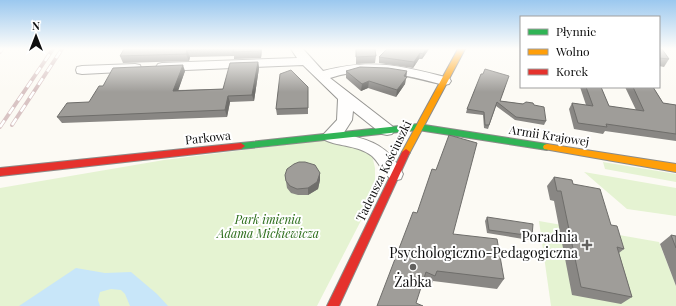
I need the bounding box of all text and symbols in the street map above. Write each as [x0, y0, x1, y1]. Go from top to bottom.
north arrow [16, 16, 56, 56]
legend [520, 16, 660, 88]
text: N [32, 18, 40, 33]
text: Płynnie [556, 23, 596, 39]
text: Wolno [555, 43, 590, 59]
text: Korek [556, 63, 589, 79]
street label: Tadeusza Kościuszki [352, 117, 415, 224]
street label: Armii Krajowej [507, 121, 590, 149]
street label: Parkowa [184, 127, 232, 147]
park label: Park imienia Adama Mickiewicza [215, 211, 319, 241]
place label: Poradnia Psychologiczno-Pedagogiczna [389, 227, 578, 262]
marker: Poradnia Psychologiczno-Pedagogiczna [581, 239, 593, 251]
marker: Żabka [408, 262, 418, 272]
place label: Żabka [394, 272, 432, 291]

